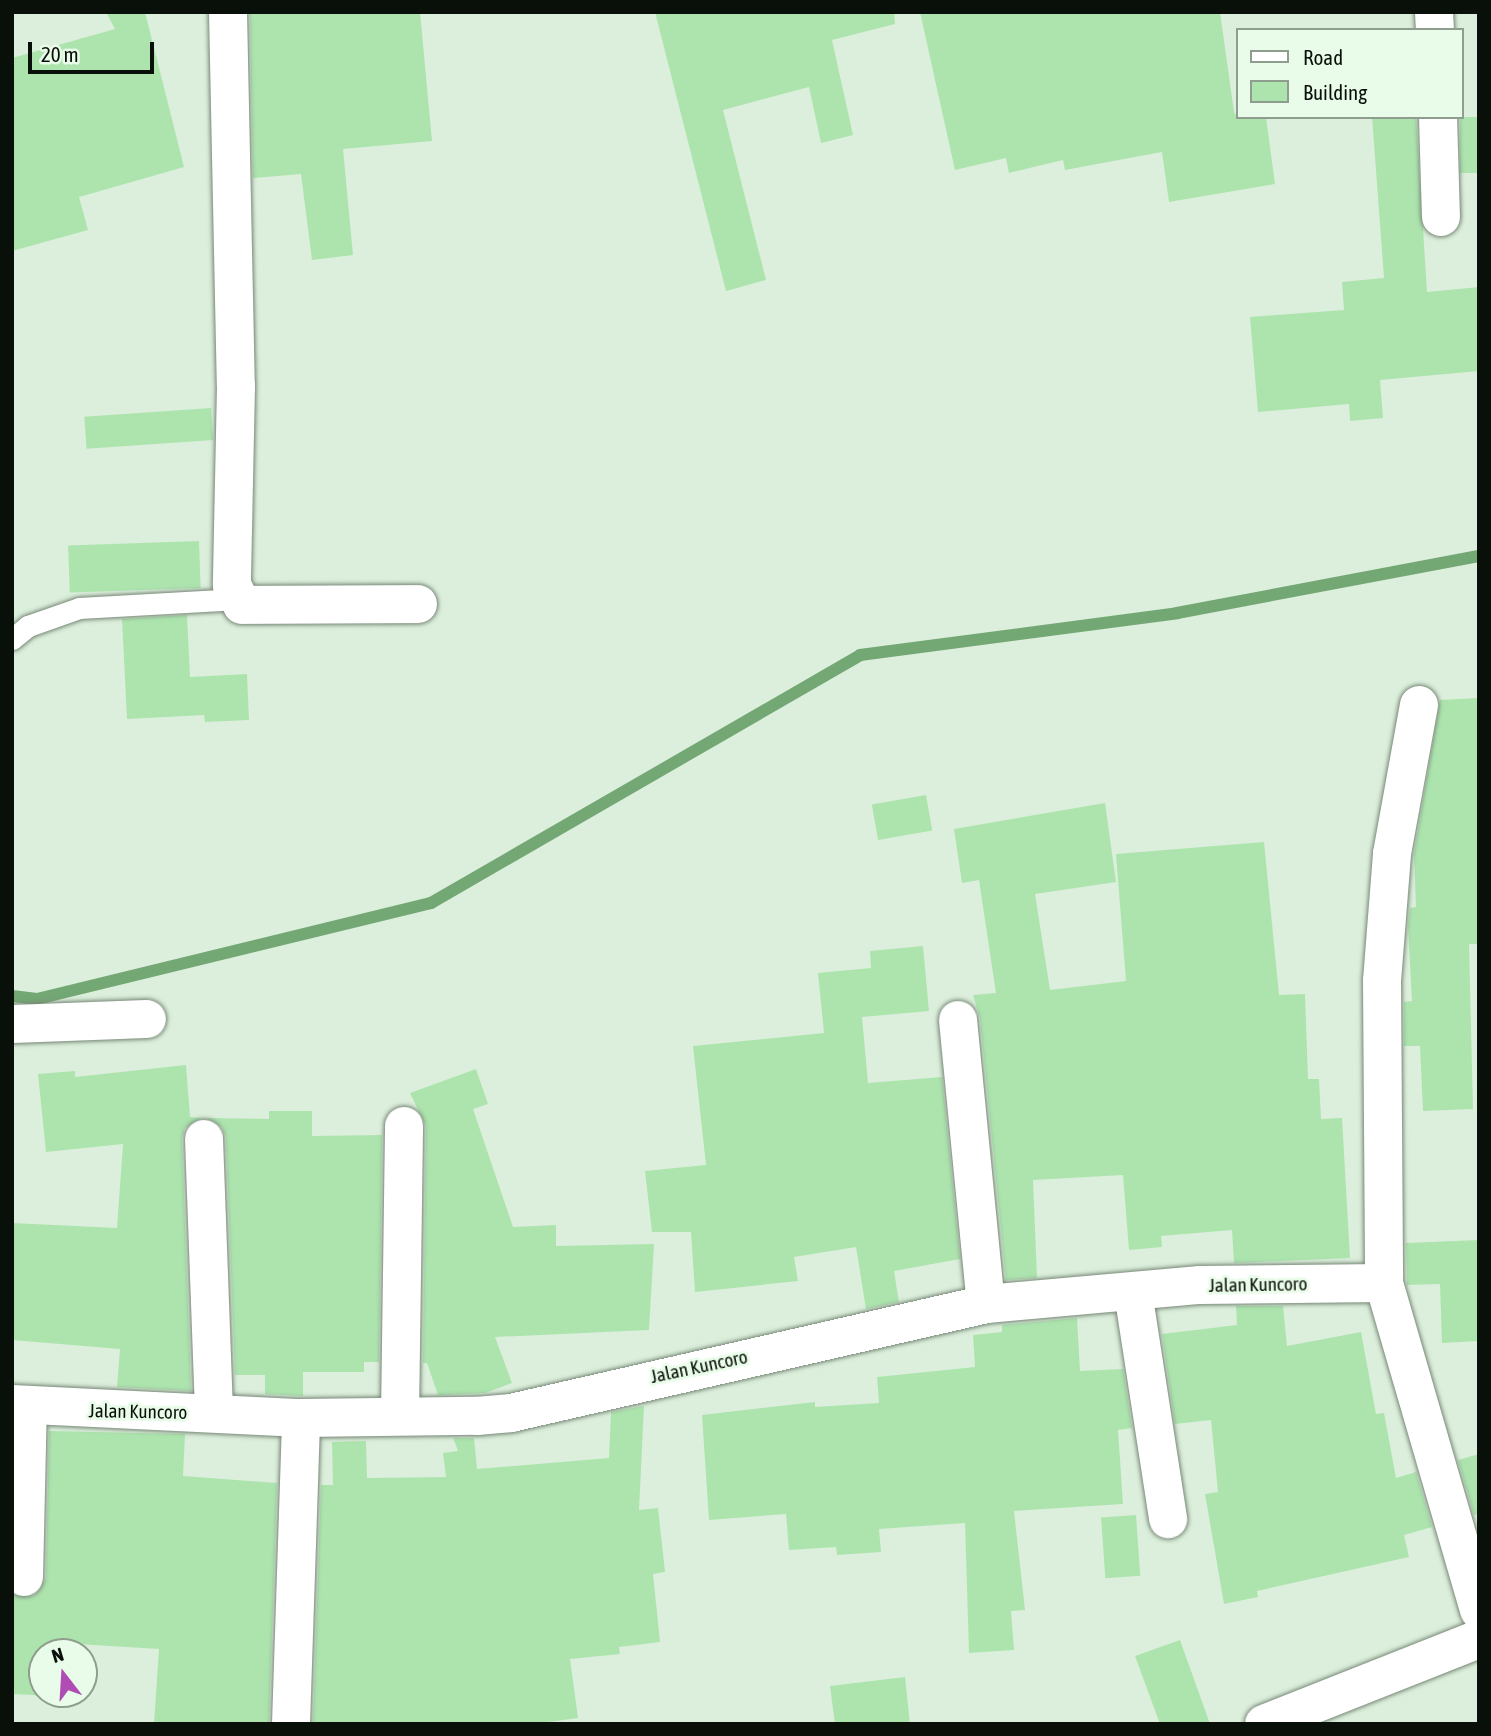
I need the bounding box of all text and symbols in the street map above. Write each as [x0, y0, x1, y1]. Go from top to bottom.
scale bar [32, 28, 158, 72]
legend [1236, 28, 1463, 119]
text: 20 m [41, 42, 79, 66]
text: Road [1303, 45, 1343, 69]
text: Building [1303, 80, 1367, 104]
street label: Jalan Kuncoro [1209, 1273, 1307, 1297]
street label: Jalan Kuncoro [648, 1346, 750, 1388]
street label: Jalan Kuncoro [89, 1400, 187, 1424]
north arrow [28, 1638, 98, 1708]
text: N [49, 1643, 66, 1667]

